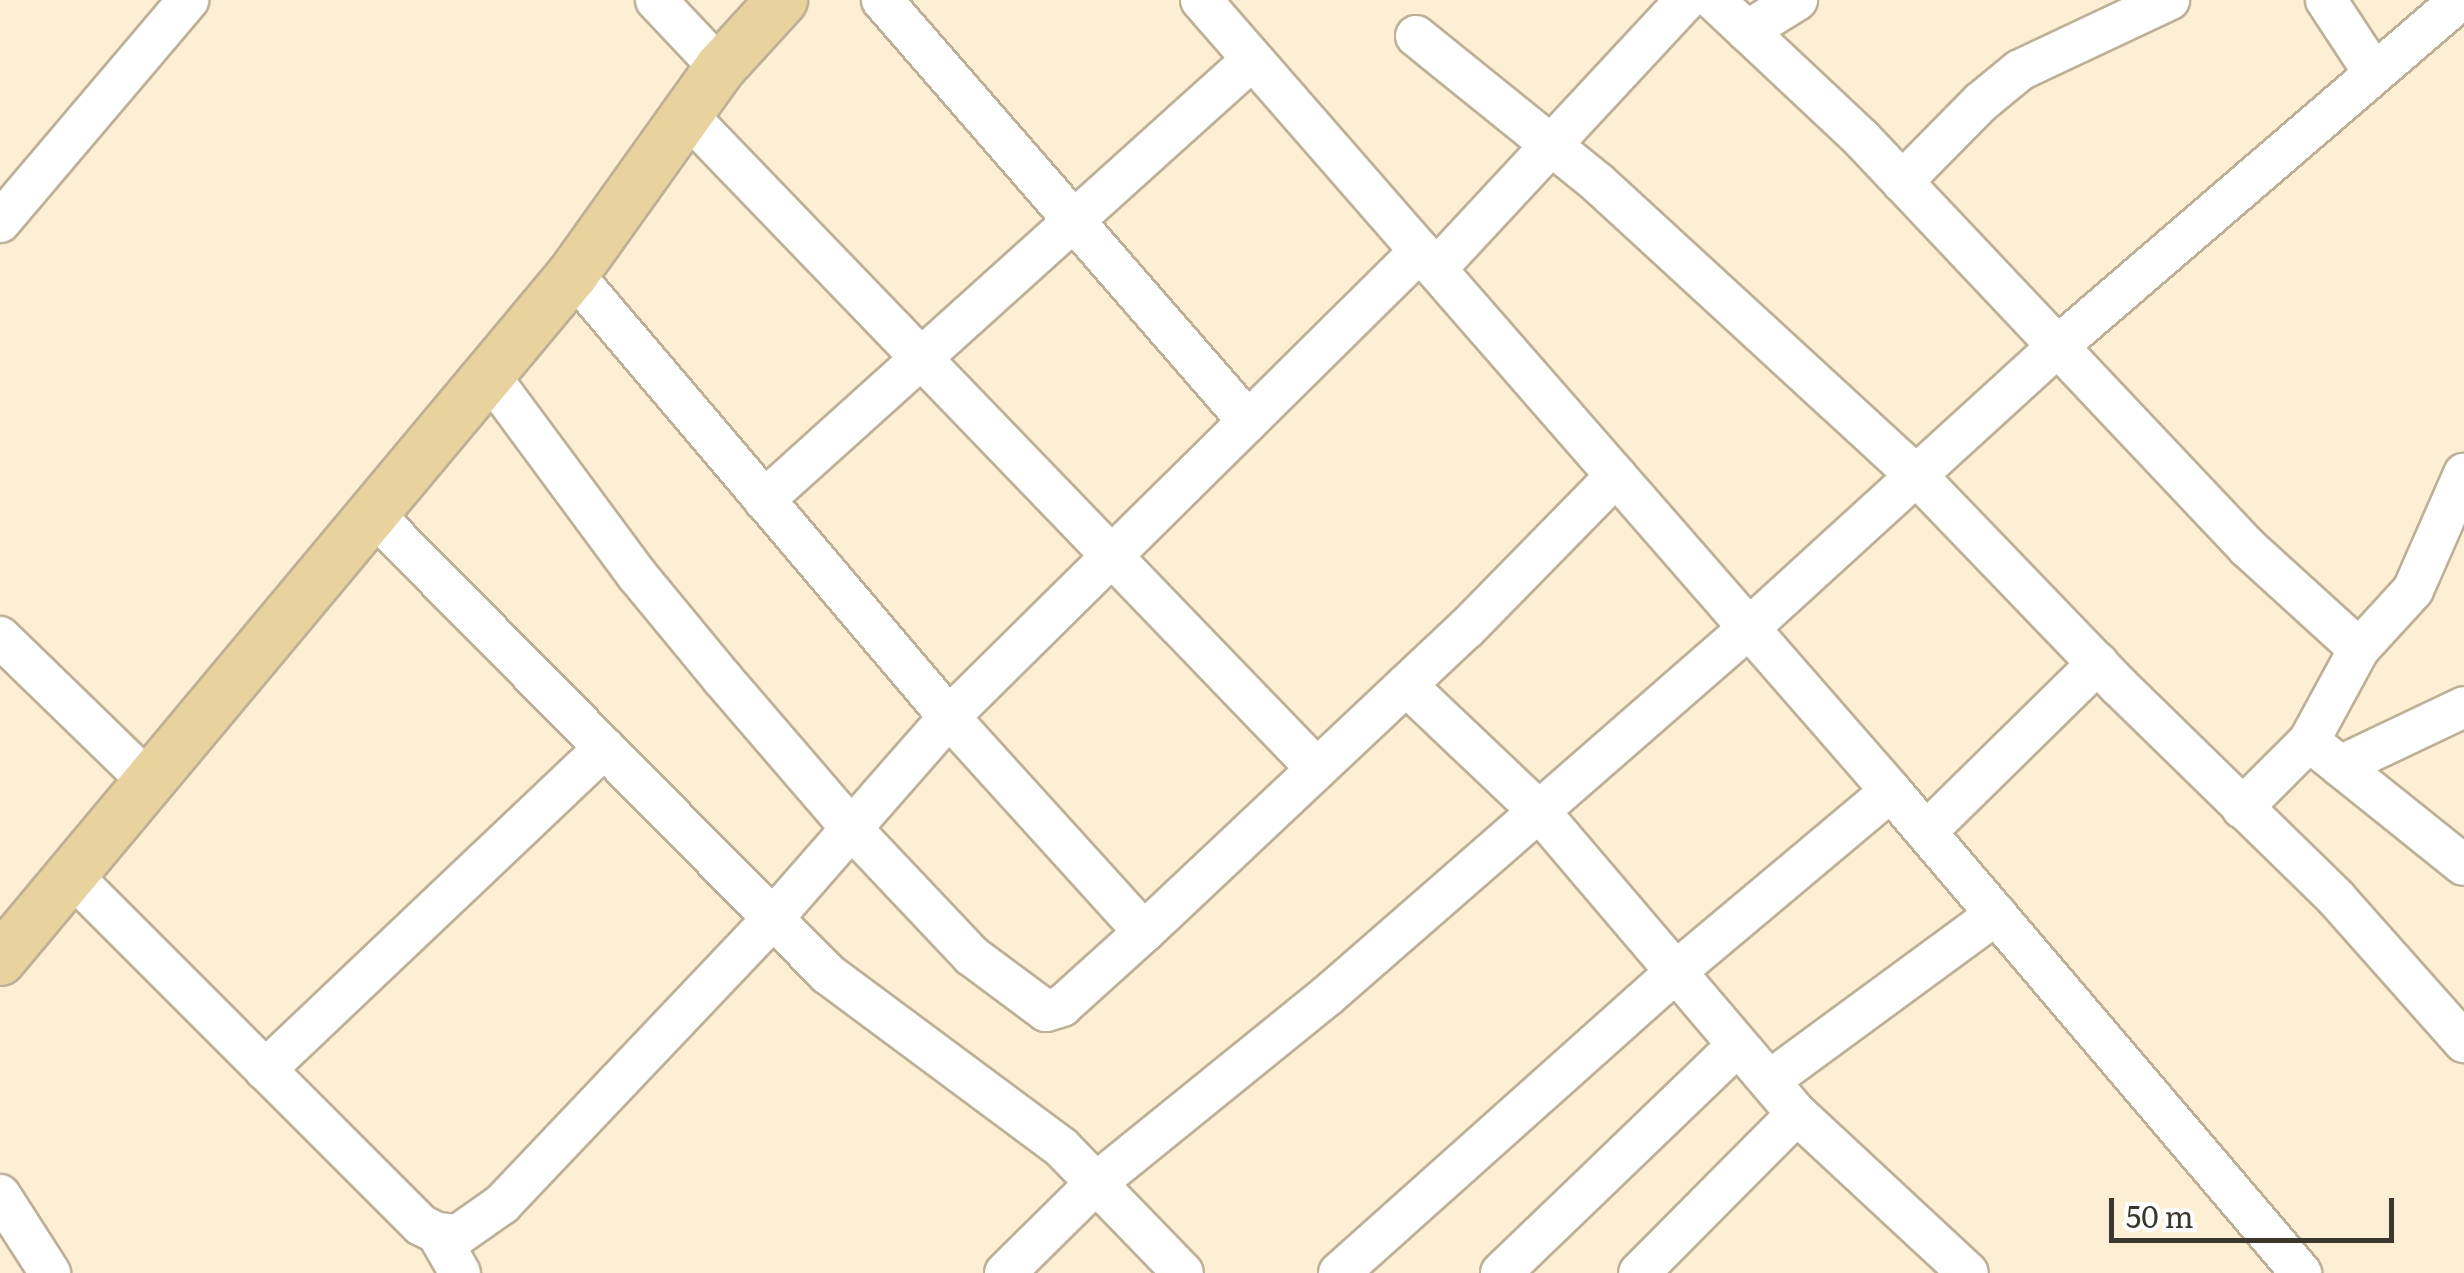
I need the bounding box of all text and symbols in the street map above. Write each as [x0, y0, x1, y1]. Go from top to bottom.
scale bar [2114, 1178, 2399, 1240]
text: 50 m [2126, 1193, 2194, 1237]

